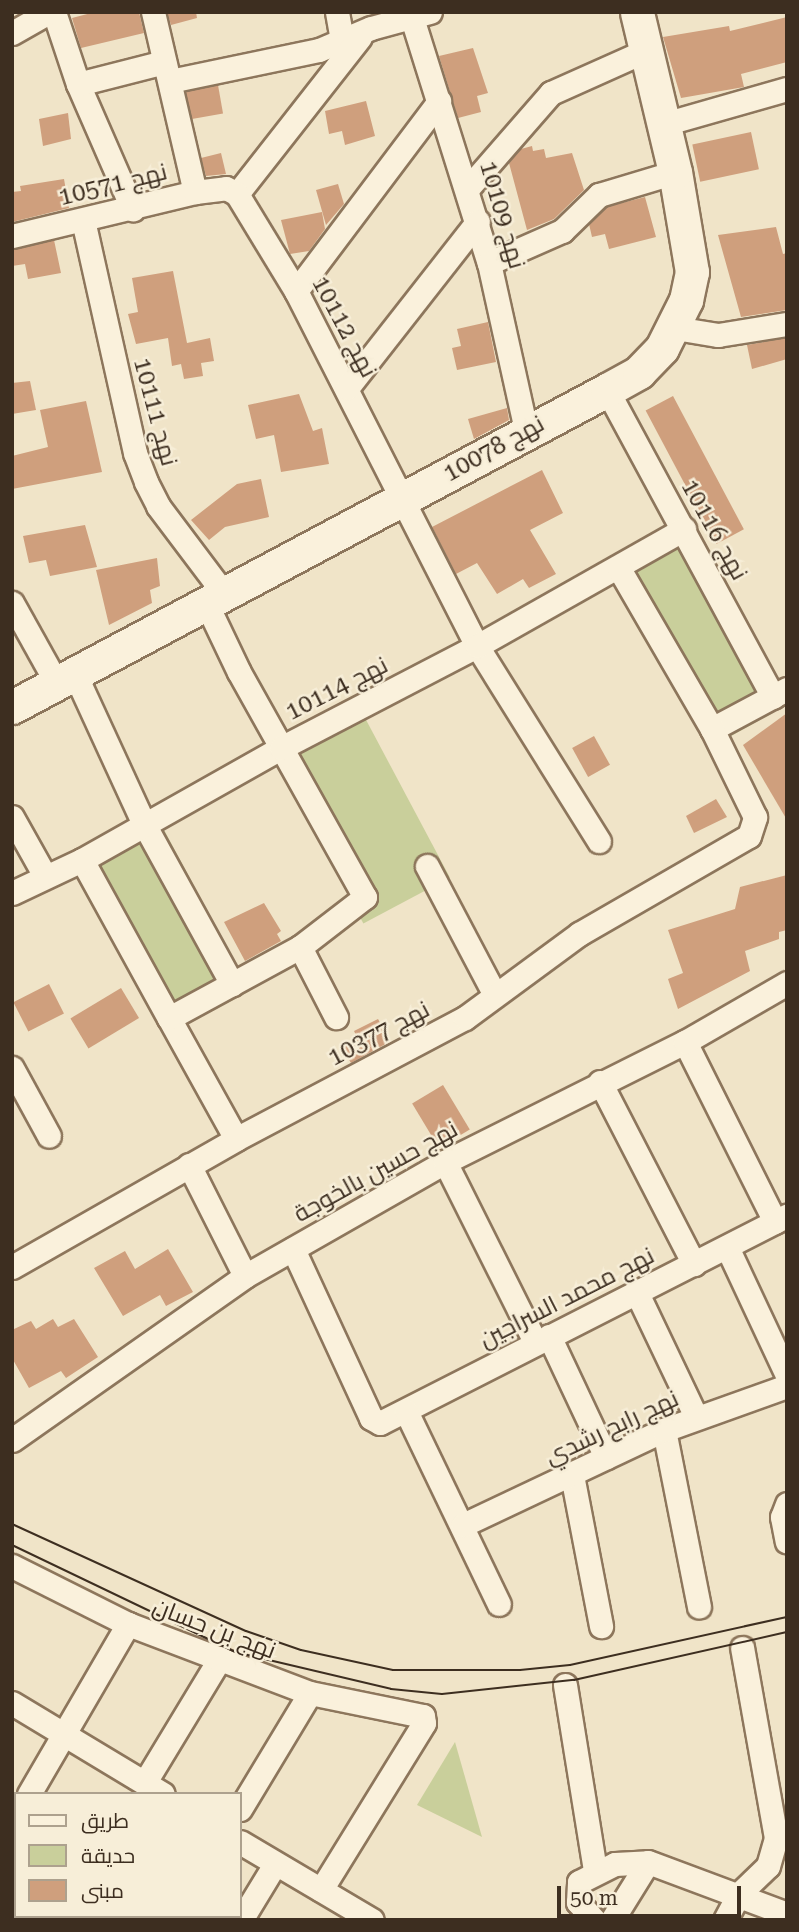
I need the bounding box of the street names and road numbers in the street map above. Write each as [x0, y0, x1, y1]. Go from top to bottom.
street label: نهج 10571 [56, 158, 170, 212]
street label: نهج 10109 [473, 158, 531, 272]
street label: نهج 10112 [305, 271, 383, 383]
street label: نهج 10111 [127, 355, 183, 469]
street label: نهج 10078 [439, 410, 549, 488]
street label: نهج 10116 [675, 475, 753, 585]
street label: نهج 10114 [281, 651, 393, 727]
street label: نهج 10377 [323, 995, 435, 1073]
street label: نهج حسين بالخوجة [289, 1115, 463, 1229]
street label: نهج محمد السراجين [475, 1241, 659, 1355]
street label: نهج رابح رشدي [541, 1384, 683, 1472]
street label: نهج بن حسان [148, 1592, 280, 1666]

